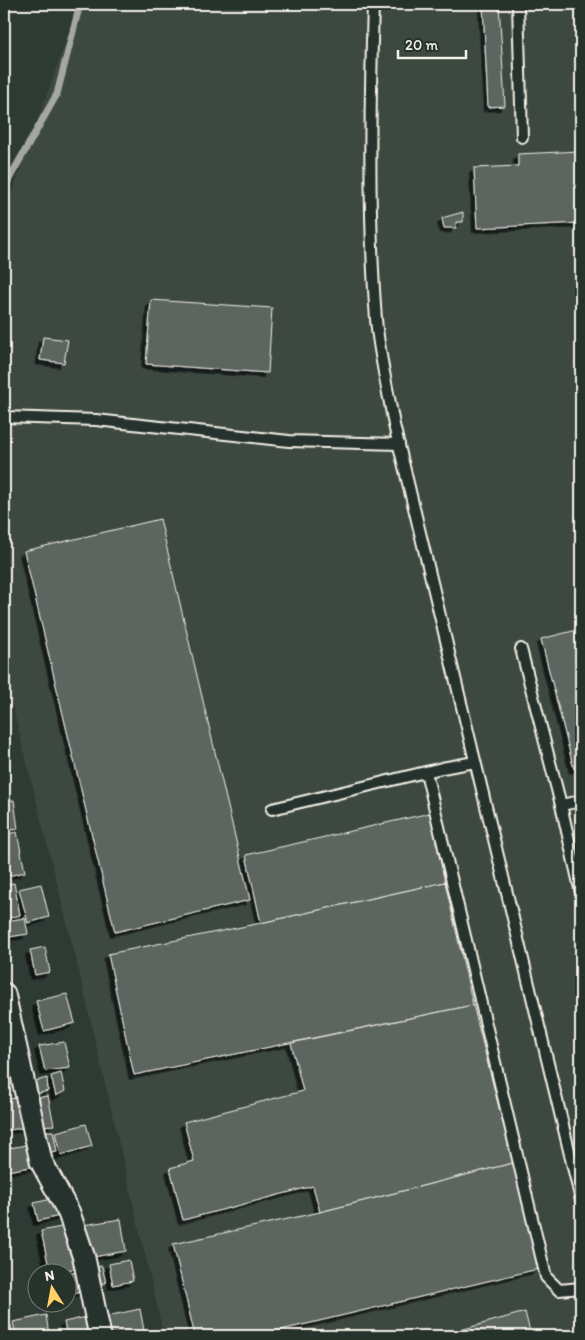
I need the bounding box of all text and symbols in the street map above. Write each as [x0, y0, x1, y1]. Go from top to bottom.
scale bar [398, 28, 465, 60]
text: 20 m [405, 36, 439, 54]
north arrow [28, 1262, 78, 1312]
text: N [43, 1266, 56, 1285]

